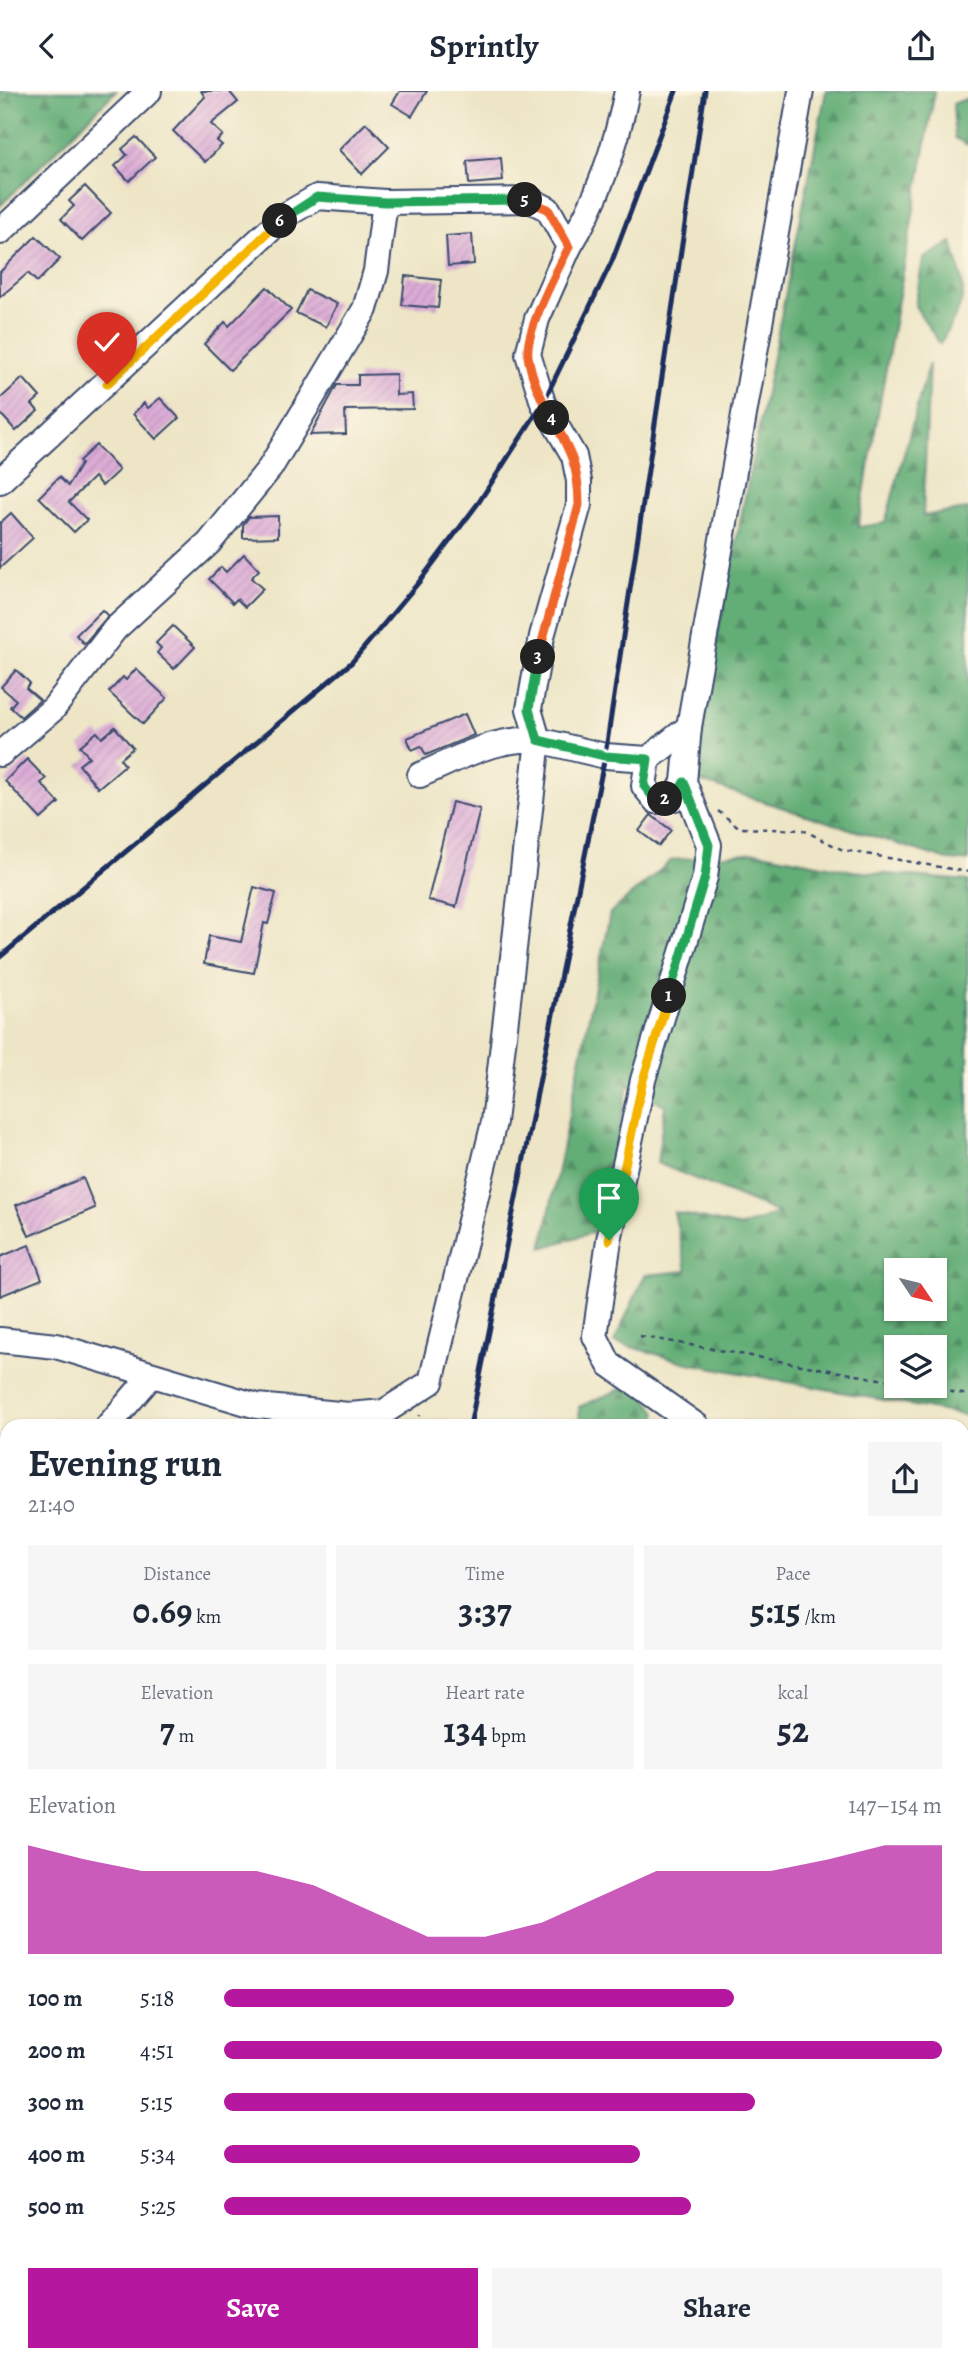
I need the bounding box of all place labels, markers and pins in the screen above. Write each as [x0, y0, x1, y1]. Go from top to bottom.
pin: 5 [508, 183, 542, 217]
pin: 6 [262, 204, 298, 239]
pin [77, 312, 137, 384]
pin: 4 [534, 401, 570, 435]
pin: 3 [520, 639, 556, 675]
pin: 2 [648, 781, 682, 817]
pin: 1 [652, 979, 686, 1013]
pin [579, 1168, 639, 1240]

